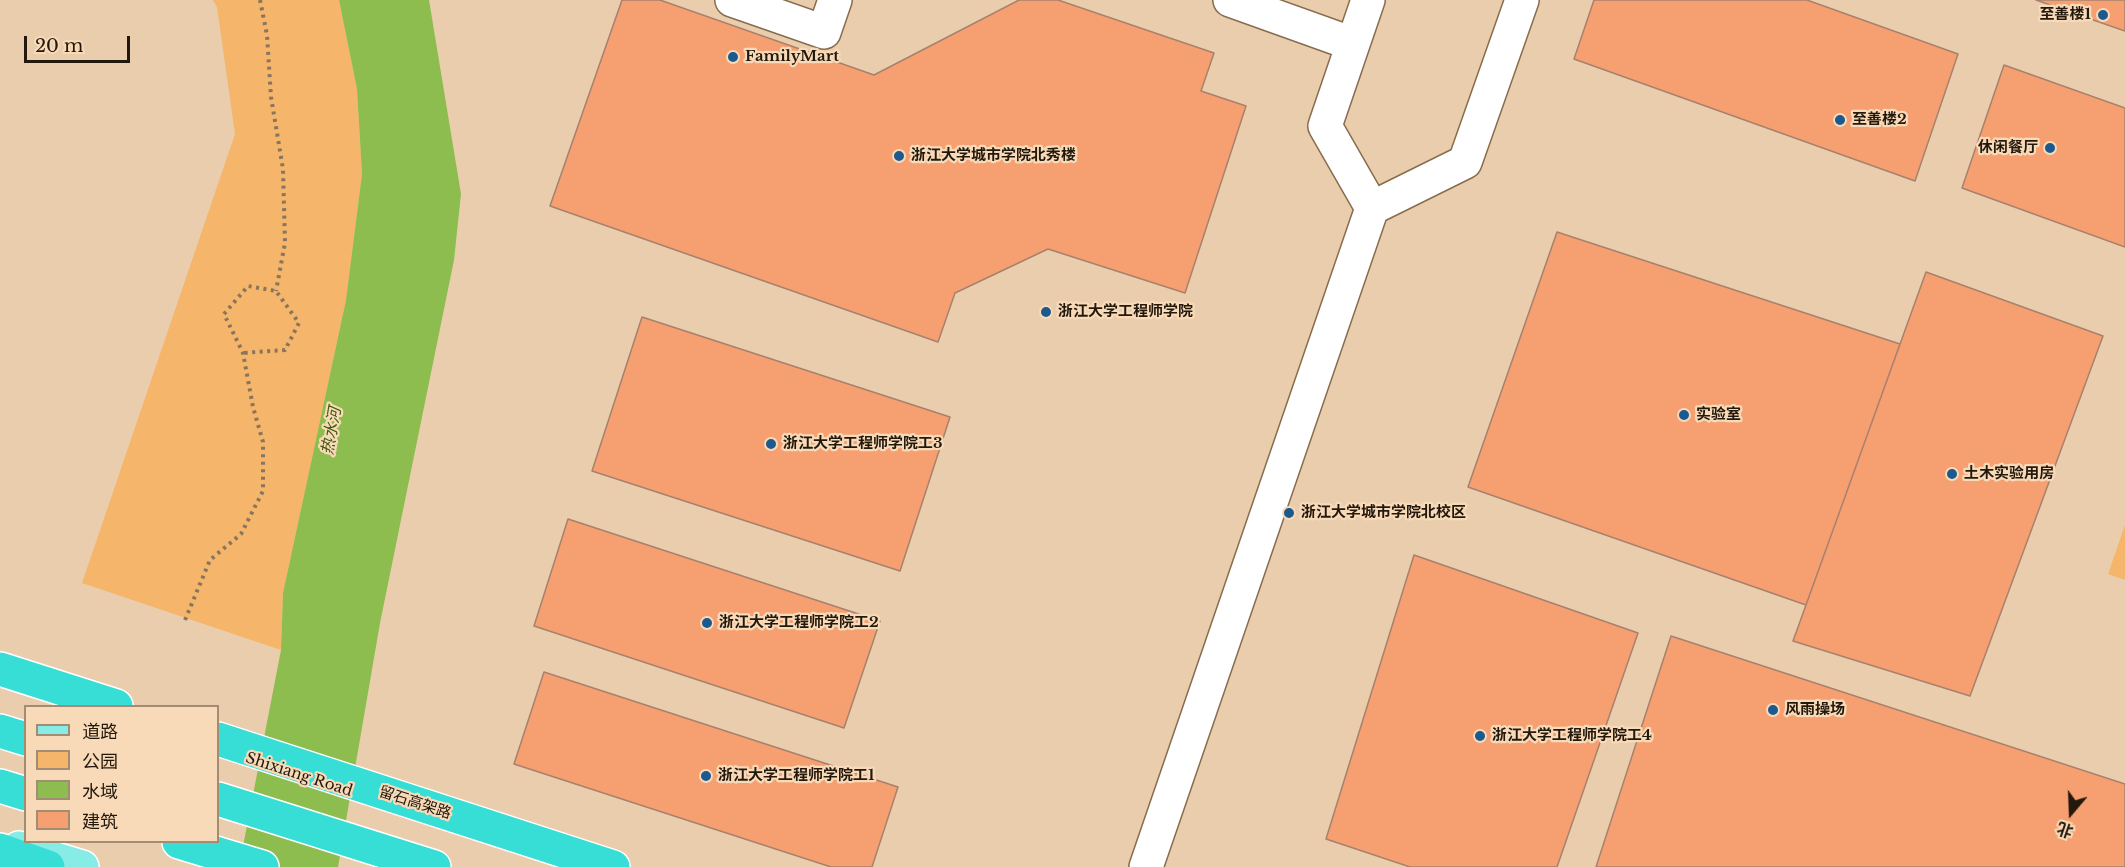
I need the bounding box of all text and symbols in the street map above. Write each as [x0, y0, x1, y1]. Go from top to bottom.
place label: 至善楼1 [2039, 6, 2091, 24]
marker: 至善楼1 [2096, 8, 2110, 22]
scale bar [27, 24, 134, 62]
text: 20 m [35, 35, 83, 57]
place label: FamilyMart [745, 48, 839, 66]
marker: FamilyMart [726, 50, 740, 64]
place label: 至善楼2 [1852, 111, 1907, 129]
marker: 至善楼2 [1833, 113, 1847, 127]
place label: 休闲餐厅 [1978, 139, 2038, 157]
marker: 休闲餐厅 [2043, 141, 2057, 155]
place label: 浙江大学城市学院北秀楼 [911, 147, 1076, 165]
marker: 浙江大学城市学院北秀楼 [892, 149, 906, 163]
place label: 浙江大学工程师学院 [1058, 303, 1193, 321]
marker: 浙江大学工程师学院 [1039, 305, 1053, 319]
water label: 热水河 [318, 406, 346, 456]
place label: 实验室 [1696, 406, 1741, 424]
marker: 实验室 [1677, 408, 1691, 422]
place label: 浙江大学工程师学院工3 [783, 435, 943, 453]
marker: 浙江大学工程师学院工3 [764, 437, 778, 451]
place label: 土木实验用房 [1964, 465, 2054, 483]
marker: 土木实验用房 [1945, 467, 1959, 481]
place label: 浙江大学城市学院北校区 [1301, 504, 1466, 522]
marker: 浙江大学城市学院北校区 [1282, 506, 1296, 520]
place label: 浙江大学工程师学院工2 [719, 614, 879, 632]
marker: 浙江大学工程师学院工2 [700, 616, 714, 630]
place label: 风雨操场 [1785, 701, 1845, 719]
marker: 风雨操场 [1766, 703, 1780, 717]
legend [24, 705, 219, 843]
text: 道路 [82, 721, 118, 743]
place label: 浙江大学工程师学院工4 [1492, 727, 1652, 745]
marker: 浙江大学工程师学院工4 [1473, 729, 1487, 743]
street label: Shixiang Road [243, 749, 355, 801]
text: 公园 [82, 751, 118, 773]
place label: 浙江大学工程师学院工1 [718, 767, 875, 785]
marker: 浙江大学工程师学院工1 [699, 769, 713, 783]
text: 水域 [82, 781, 118, 803]
street label: 留石高架路 [377, 783, 453, 823]
north arrow [2041, 783, 2101, 843]
text: 建筑 [82, 811, 118, 833]
text: 北 [2054, 818, 2076, 842]

